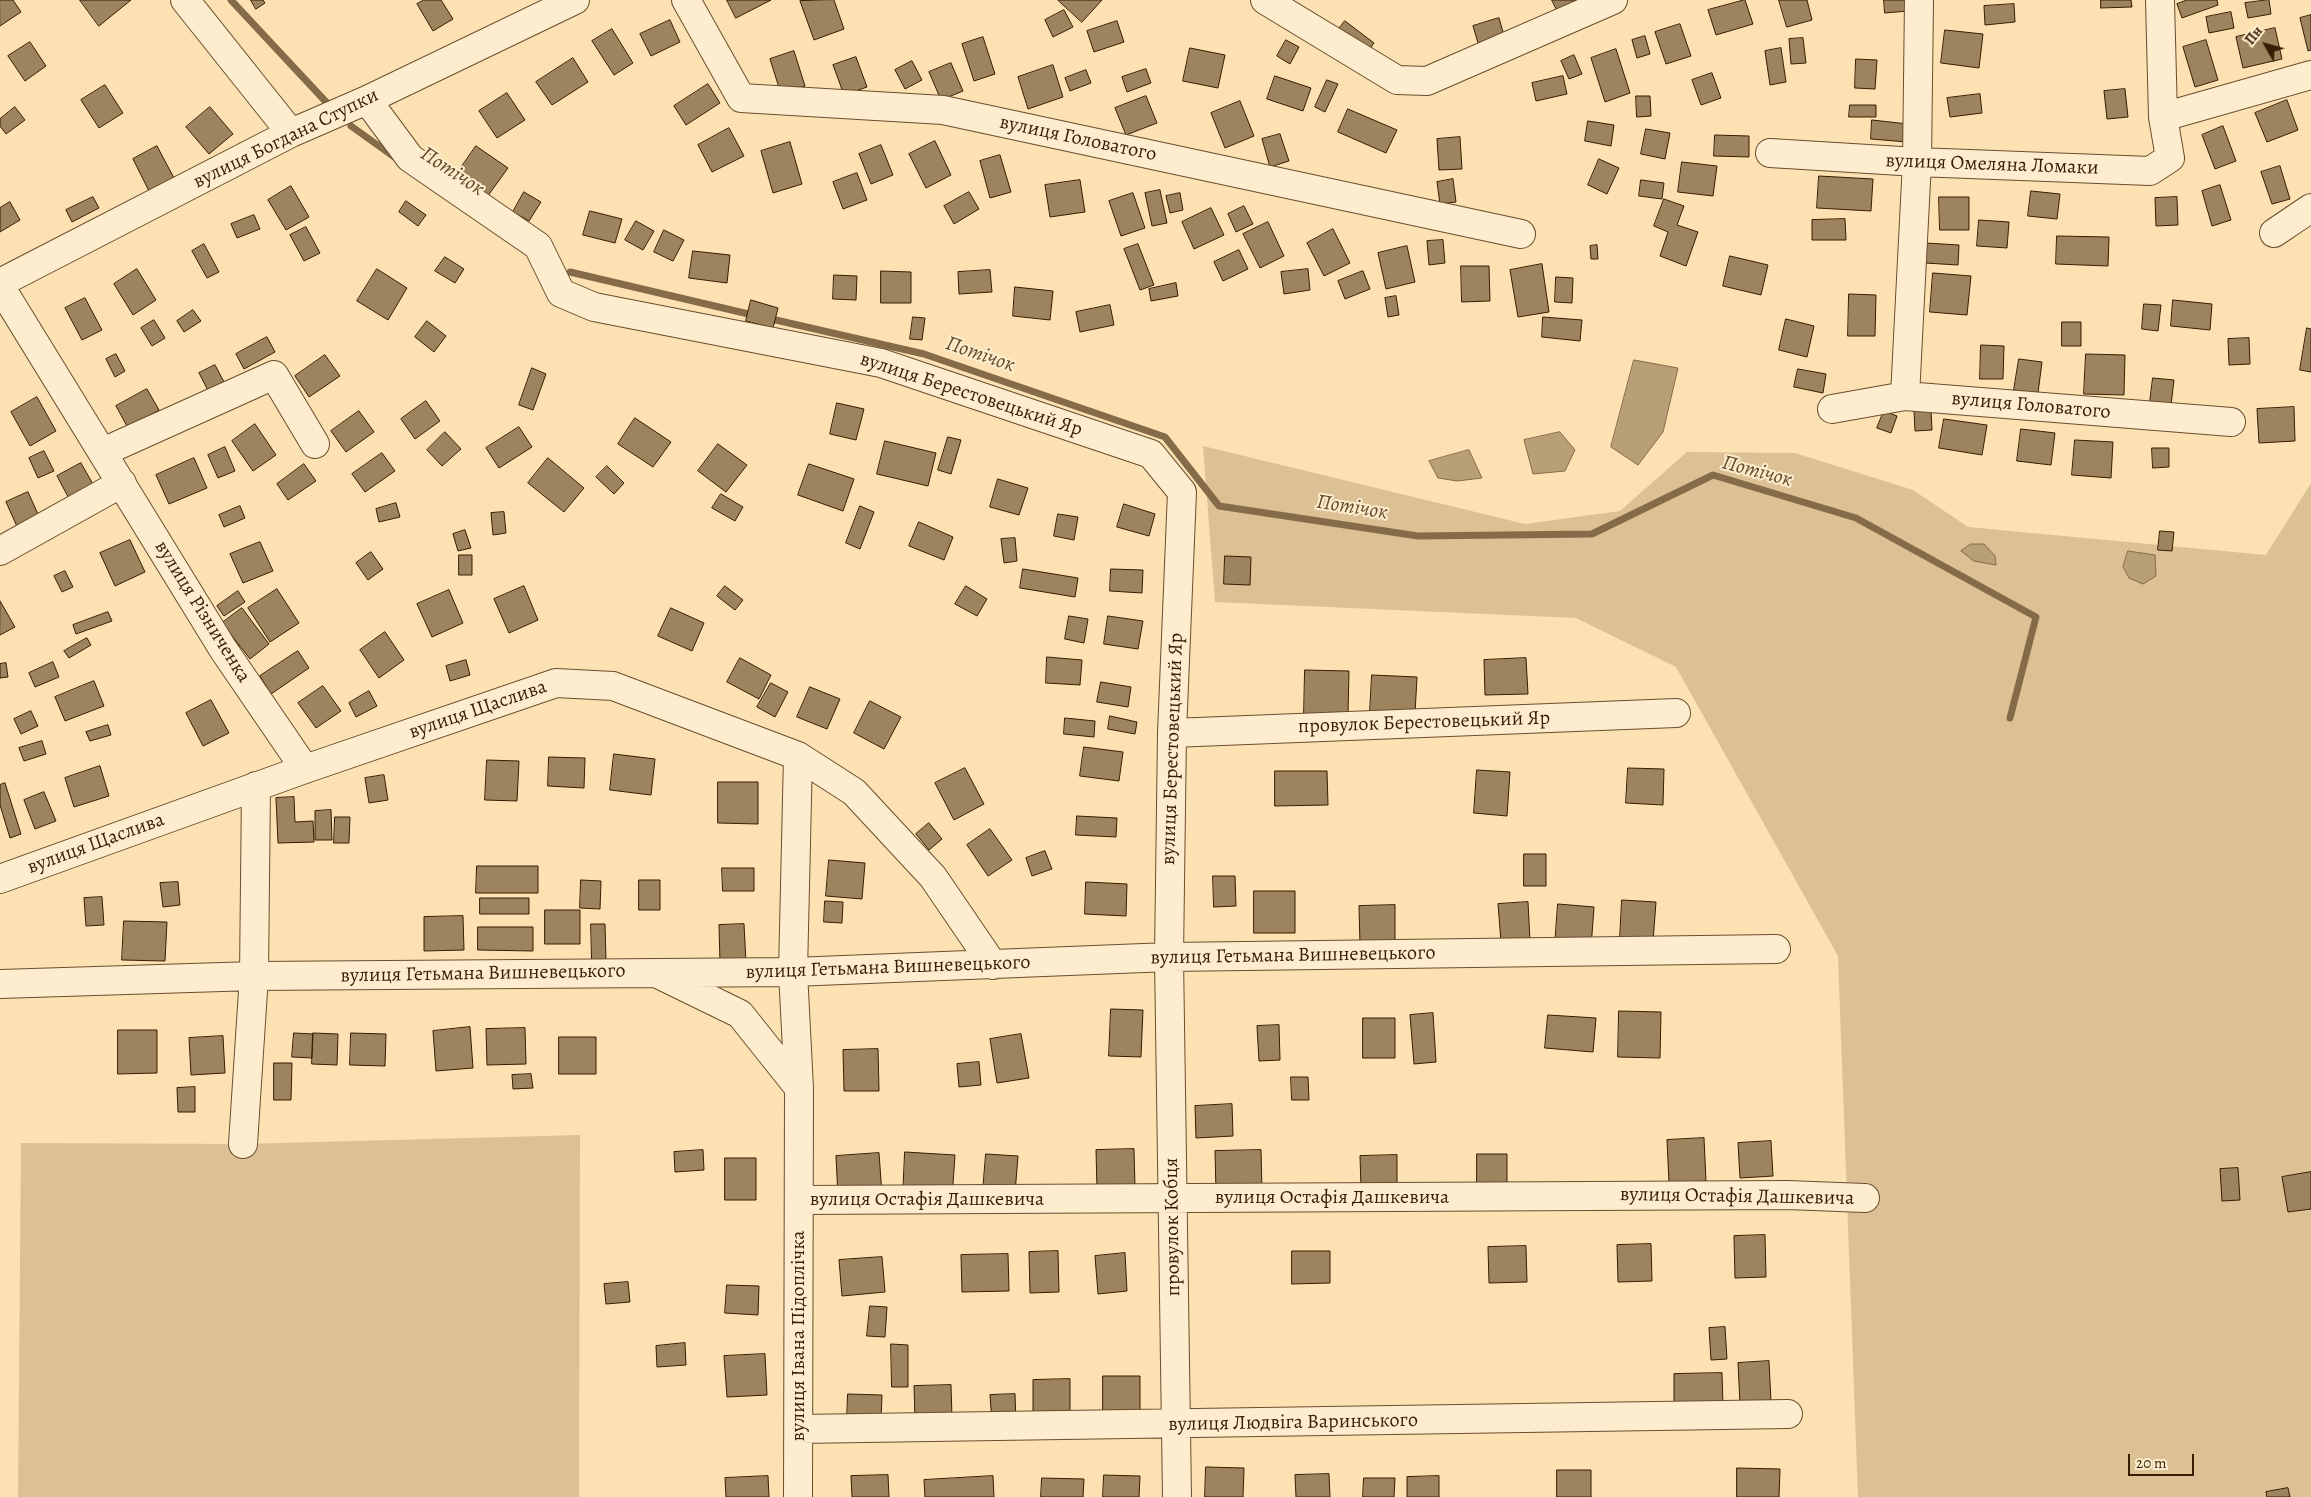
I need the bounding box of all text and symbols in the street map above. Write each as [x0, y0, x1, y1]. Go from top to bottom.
north arrow [2241, 20, 2291, 70]
text: Пн [2241, 22, 2267, 49]
street label: вулиця Богдана Ступки [189, 84, 383, 194]
street label: вулиця Головатого [997, 111, 1159, 167]
water label: Потічок [415, 142, 489, 202]
street label: вулиця Омеляна Ломаки [1885, 149, 2099, 181]
water label: Потічок [942, 331, 1018, 379]
street label: вулиця Берестовецький Яр [857, 348, 1085, 442]
street label: вулиця Головатого [1950, 387, 2112, 425]
water label: Потічок [1719, 451, 1795, 493]
water label: Потічок [1315, 490, 1389, 526]
street label: вулиця Різниченка [149, 537, 255, 687]
street label: вулиця Берестовецький Яр [1157, 632, 1189, 866]
street label: вулиця Щаслива [406, 675, 550, 745]
street label: провулок Берестовецький Яр [1297, 707, 1551, 739]
street label: вулиця Щаслива [24, 808, 168, 880]
street label: вулиця Гетьмана Вишневецького [1150, 942, 1436, 970]
street label: вулиця Гетьмана Вишневецького [745, 951, 1031, 985]
street label: вулиця Гетьмана Вишневецького [340, 960, 626, 988]
street label: провулок Кобця [1160, 1158, 1186, 1296]
street label: вулиця Остафія Дашкевича [1620, 1183, 1854, 1211]
street label: вулиця Остафія Дашкевича [1215, 1186, 1449, 1210]
street label: вулиця Остафія Дашкевича [810, 1188, 1044, 1212]
street label: вулиця Івана Підоплічка [787, 1231, 811, 1441]
street label: вулиця Людвіга Варинського [1168, 1409, 1418, 1437]
scale bar [2131, 1444, 2197, 1476]
text: 20 m [2136, 1453, 2167, 1473]

